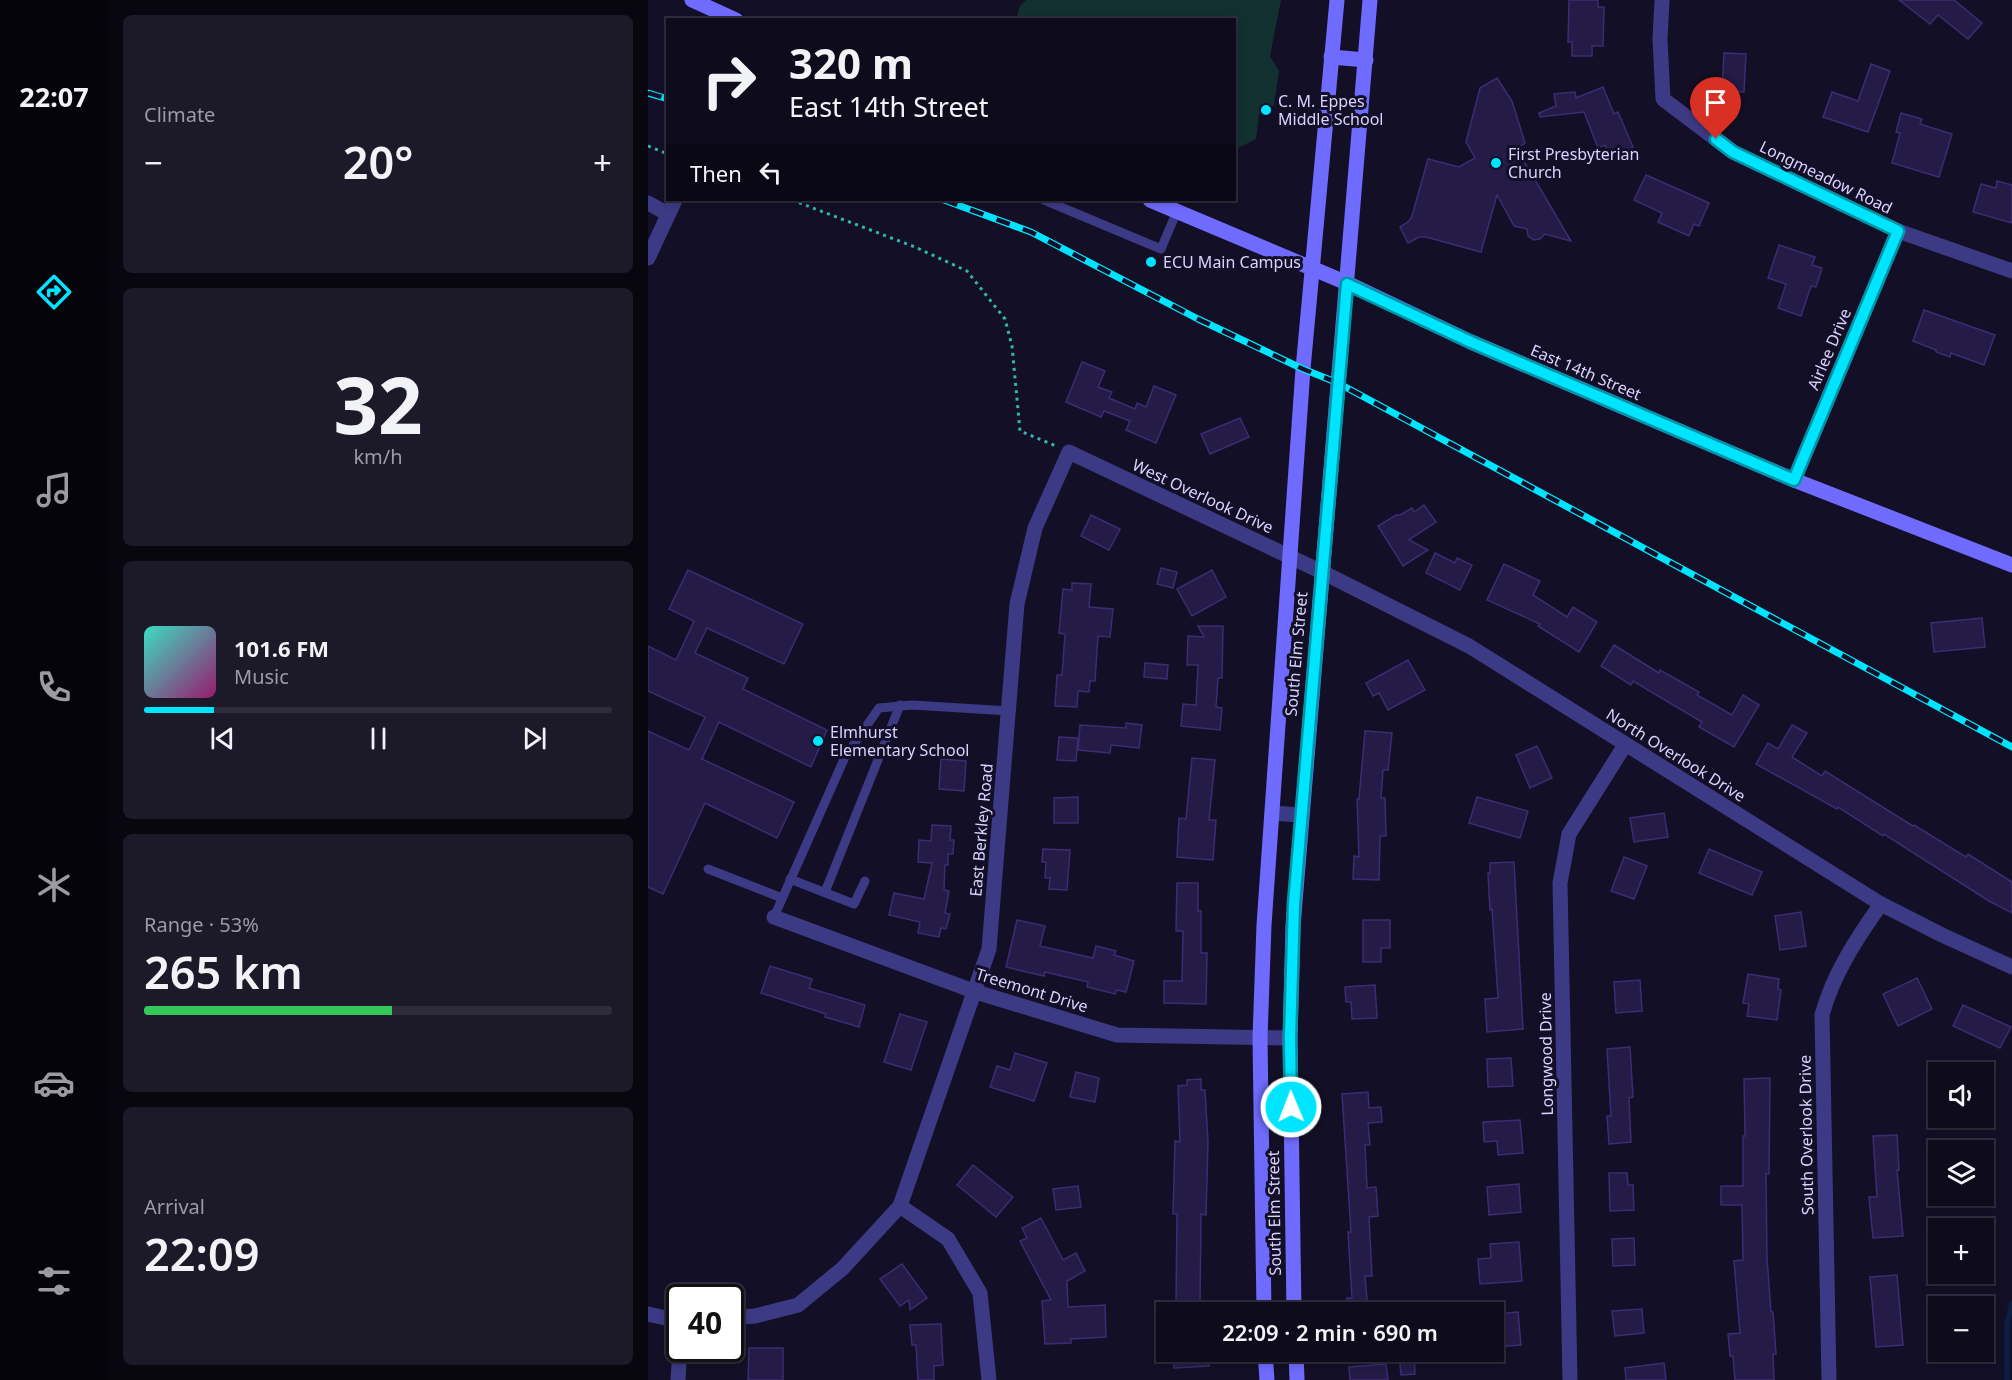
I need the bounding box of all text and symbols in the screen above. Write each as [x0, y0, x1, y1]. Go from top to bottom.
text: 320 m [789, 34, 913, 91]
icon: right [690, 42, 768, 120]
pin [1690, 77, 1741, 139]
text: 22:07 [19, 78, 89, 115]
icon: arrive [1699, 86, 1732, 119]
text: East 14th Street [789, 88, 989, 125]
place label: C. M. Eppes Middle School [1278, 90, 1383, 130]
text: Climate [144, 101, 215, 128]
marker: C. M. Eppes Middle School [1259, 103, 1273, 117]
text: 20° [343, 131, 413, 192]
street label: Longmeadow Road [1756, 135, 1896, 219]
text: − [144, 140, 163, 185]
text: + [593, 140, 612, 185]
place label: First Presbyterian Church [1508, 143, 1639, 183]
icon: left [754, 156, 787, 189]
marker: First Presbyterian Church [1489, 156, 1503, 170]
text: Then [690, 158, 742, 188]
place label: ECU Main Campus [1163, 251, 1301, 273]
marker: ECU Main Campus [1144, 255, 1158, 269]
icon: directions [33, 271, 75, 313]
street label: Airlee Drive [1802, 305, 1856, 393]
street label: East 14th Street [1527, 339, 1645, 405]
text: 32 [333, 351, 423, 457]
text: km/h [353, 443, 403, 470]
street label: West Overlook Drive [1129, 454, 1277, 538]
icon: music [33, 469, 75, 511]
street label: South Elm Street [1280, 591, 1312, 717]
text: 101.6 FM [234, 633, 329, 663]
text: Music [234, 663, 289, 690]
icon: phone [33, 666, 75, 708]
street label: North Overlook Drive [1602, 703, 1750, 807]
place label: Elmhurst Elementary School [830, 721, 969, 761]
icon: previous [206, 722, 239, 755]
icon: pause [362, 722, 395, 755]
icon: next [518, 722, 551, 755]
marker: Elmhurst Elementary School [811, 734, 825, 748]
street label: East Berkley Road [964, 762, 998, 898]
icon: climate [33, 864, 75, 906]
text: Range · 53% [144, 911, 259, 938]
text: 265 km [144, 941, 303, 1002]
street label: Treemont Drive [973, 962, 1091, 1018]
street label: Longwood Drive [1534, 992, 1558, 1116]
street label: South Overlook Drive [1794, 1055, 1818, 1215]
icon: car [33, 1062, 75, 1104]
map controls [1928, 1062, 1994, 1362]
button: sound [1928, 1062, 1994, 1128]
position arrow [1259, 1075, 1323, 1139]
button: layers [1928, 1140, 1994, 1206]
street label: South Elm Street [1262, 1150, 1286, 1276]
text: Arrival [144, 1193, 205, 1220]
button: + [1928, 1218, 1994, 1284]
text: 22:09 [144, 1223, 259, 1284]
icon: filters [33, 1260, 75, 1302]
speed limit sign: 40 [666, 1284, 744, 1362]
button: − [1928, 1296, 1994, 1362]
text: 22:09 · 2 min · 690 m [1222, 1317, 1438, 1347]

